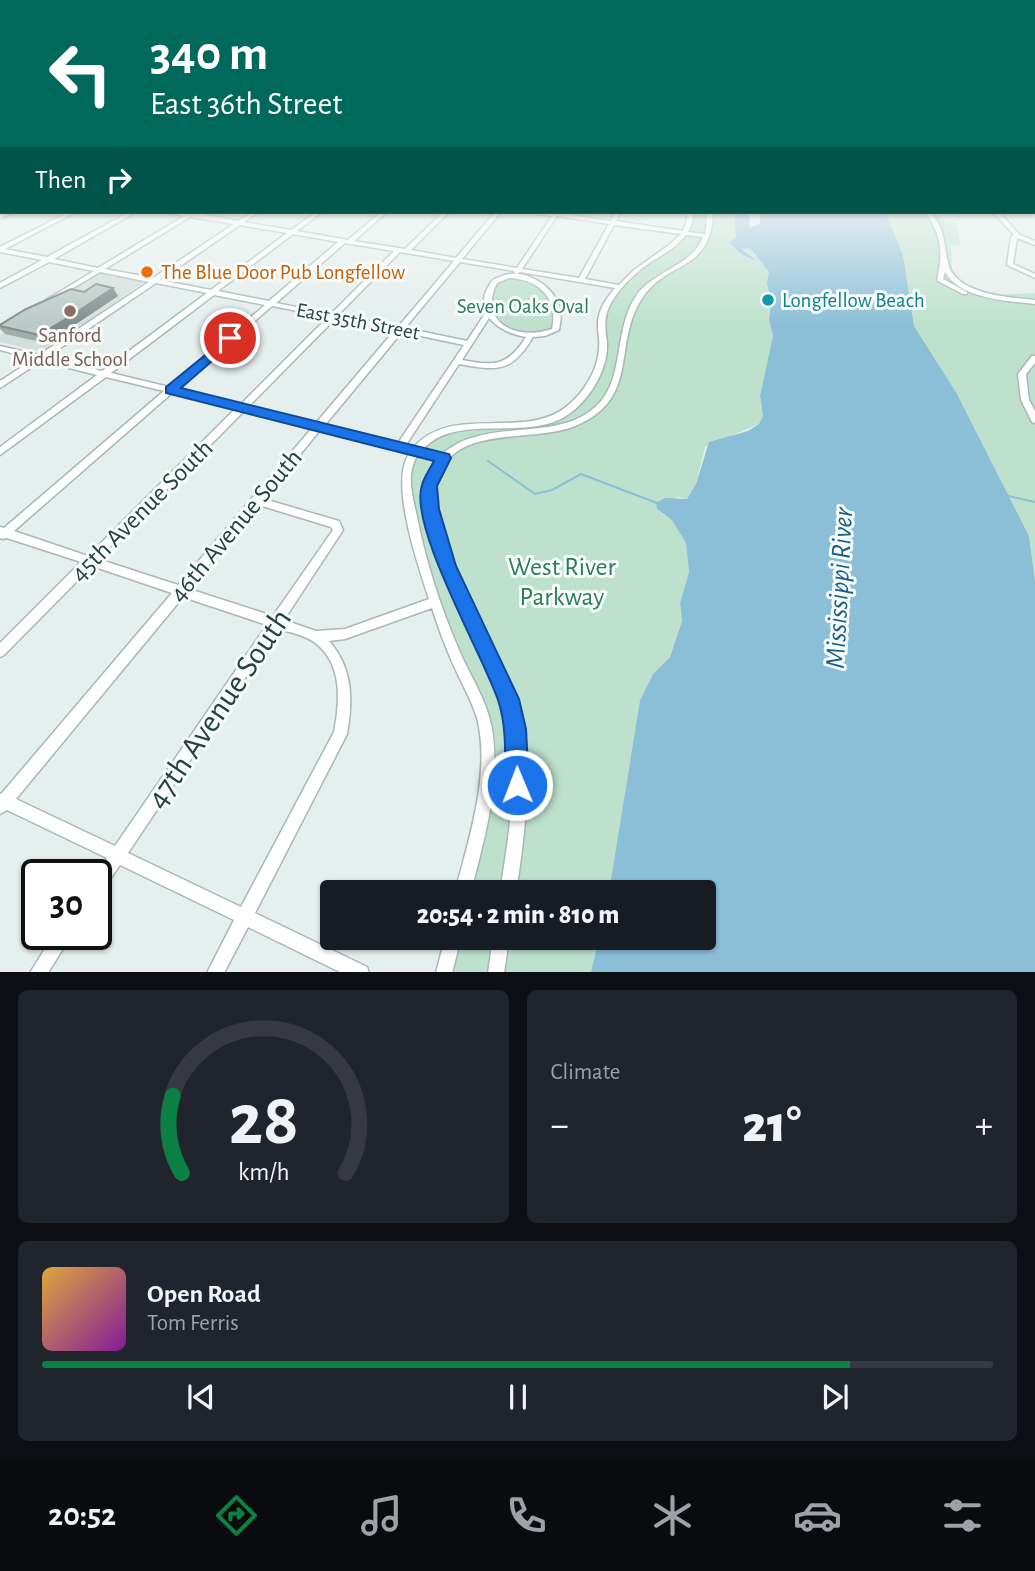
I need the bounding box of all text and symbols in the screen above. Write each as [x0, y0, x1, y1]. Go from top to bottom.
icon: left [35, 28, 126, 119]
text: 340 m [150, 30, 268, 79]
text: East 36th Street [150, 88, 343, 120]
icon: right [100, 161, 138, 199]
text: Then [35, 167, 86, 193]
place label: The Blue Door Pub Longfellow [161, 262, 405, 283]
marker: The Blue Door Pub Longfellow [139, 264, 155, 280]
place label: Longfellow Beach [782, 290, 925, 311]
marker: Longfellow Beach [760, 292, 776, 308]
park label: Seven Oaks Oval [457, 296, 589, 317]
street label: East 35th Street [294, 299, 422, 344]
marker: Sanford Middle School [62, 303, 78, 319]
pin [200, 308, 260, 368]
icon: arrive [211, 319, 249, 357]
place label: Sanford Middle School [12, 325, 128, 370]
street label: 45th Avenue South [66, 435, 218, 587]
street label: 46th Avenue South [165, 444, 307, 607]
water label: Mississippi River [822, 506, 858, 669]
park label: West River Parkway [508, 554, 617, 610]
street label: 47th Avenue South [140, 603, 297, 814]
position arrow [480, 748, 554, 822]
speed limit sign: 30 [21, 859, 112, 950]
text: 20:54 · 2 min · 810 m [417, 902, 619, 928]
text: Climate [551, 1061, 620, 1084]
text: 28 [228, 1085, 298, 1158]
text: 21° [742, 1099, 801, 1151]
text: − [551, 1107, 569, 1145]
text: + [975, 1107, 993, 1145]
text: km/h [237, 1159, 289, 1184]
text: Open Road [147, 1281, 261, 1307]
text: Tom Ferris [147, 1312, 239, 1335]
icon: previous [182, 1378, 220, 1416]
icon: pause [499, 1378, 537, 1416]
icon: next [816, 1378, 854, 1416]
icon: directions [212, 1491, 261, 1540]
icon: music [357, 1491, 406, 1540]
icon: phone [502, 1491, 551, 1540]
icon: climate [648, 1491, 697, 1540]
icon: car [793, 1491, 842, 1540]
icon: filters [938, 1491, 987, 1540]
text: 20:52 [48, 1499, 116, 1531]

